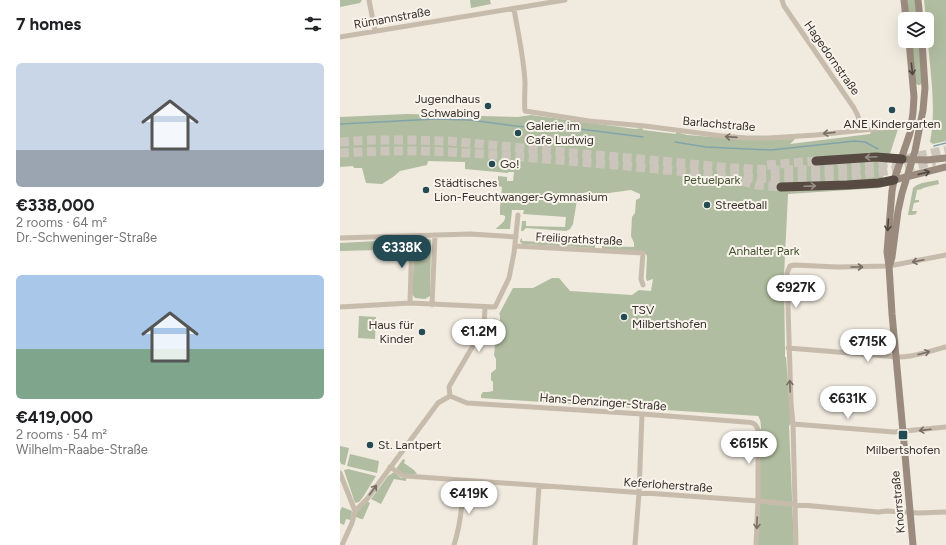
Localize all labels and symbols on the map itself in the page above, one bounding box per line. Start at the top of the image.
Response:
street label: Rümannstraße [353,4,432,32]
street label: Hagedornstraße [801,18,863,98]
one-way arrow [908,62,915,75]
place label: Jugendhaus Schwabing [415,92,480,120]
marker: Jugendhaus Schwabing [483,101,493,111]
marker: ANE Kindergarten [887,105,897,115]
street label: Barlachstraße [682,114,756,134]
place label: ANE Kindergarten [844,117,941,131]
place label: Galerie im Cafe Ludwig [526,119,594,147]
marker: Galerie im Cafe Ludwig [513,128,523,138]
one-way arrow [823,130,836,137]
one-way arrow [725,133,738,140]
one-way arrow [865,154,878,161]
place label: Go! [500,157,520,171]
marker: Go! [487,159,497,169]
one-way arrow [917,168,930,176]
park label: Petuelpark [684,173,741,187]
place label: Städtisches Lion-Feuchtwanger-Gymnasium [434,176,608,204]
one-way arrow [803,182,816,189]
marker: Städtisches Lion-Feuchtwanger-Gymnasium [421,185,431,195]
place label: Streetball [715,198,767,212]
marker: Streetball [702,200,712,210]
one-way arrow [885,218,892,231]
street label: Freiligrathstraße [535,230,623,248]
pin: €338K [374,235,430,269]
park label: Anhalter Park [728,244,800,258]
one-way arrow [911,258,924,266]
one-way arrow [850,263,863,271]
pin: €927K [768,275,824,309]
place label: TSV Milbertshofen [632,303,707,331]
marker: TSV Milbertshofen [619,312,629,322]
place label: Haus für Kinder [368,318,414,346]
pin: €1.2M [451,319,507,353]
marker: Haus für Kinder [417,327,427,337]
pin: €715K [840,329,896,363]
one-way arrow [918,348,931,356]
one-way arrow [786,380,794,393]
pin: €631K [820,386,876,420]
street label: Hans-Denzinger-Straße [539,391,667,413]
one-way arrow [919,426,932,433]
marker: Milbertshofen [897,429,909,441]
pin: €615K [721,431,777,465]
place label: St. Lantpert [378,438,442,452]
marker: St. Lantpert [365,440,375,450]
place label: Milbertshofen [866,443,941,457]
street label: Knorrstraße [888,470,908,534]
street label: Keferloherstraße [623,475,713,495]
pin: €419K [441,481,497,515]
one-way arrow [369,484,378,495]
one-way arrow [753,516,761,529]

